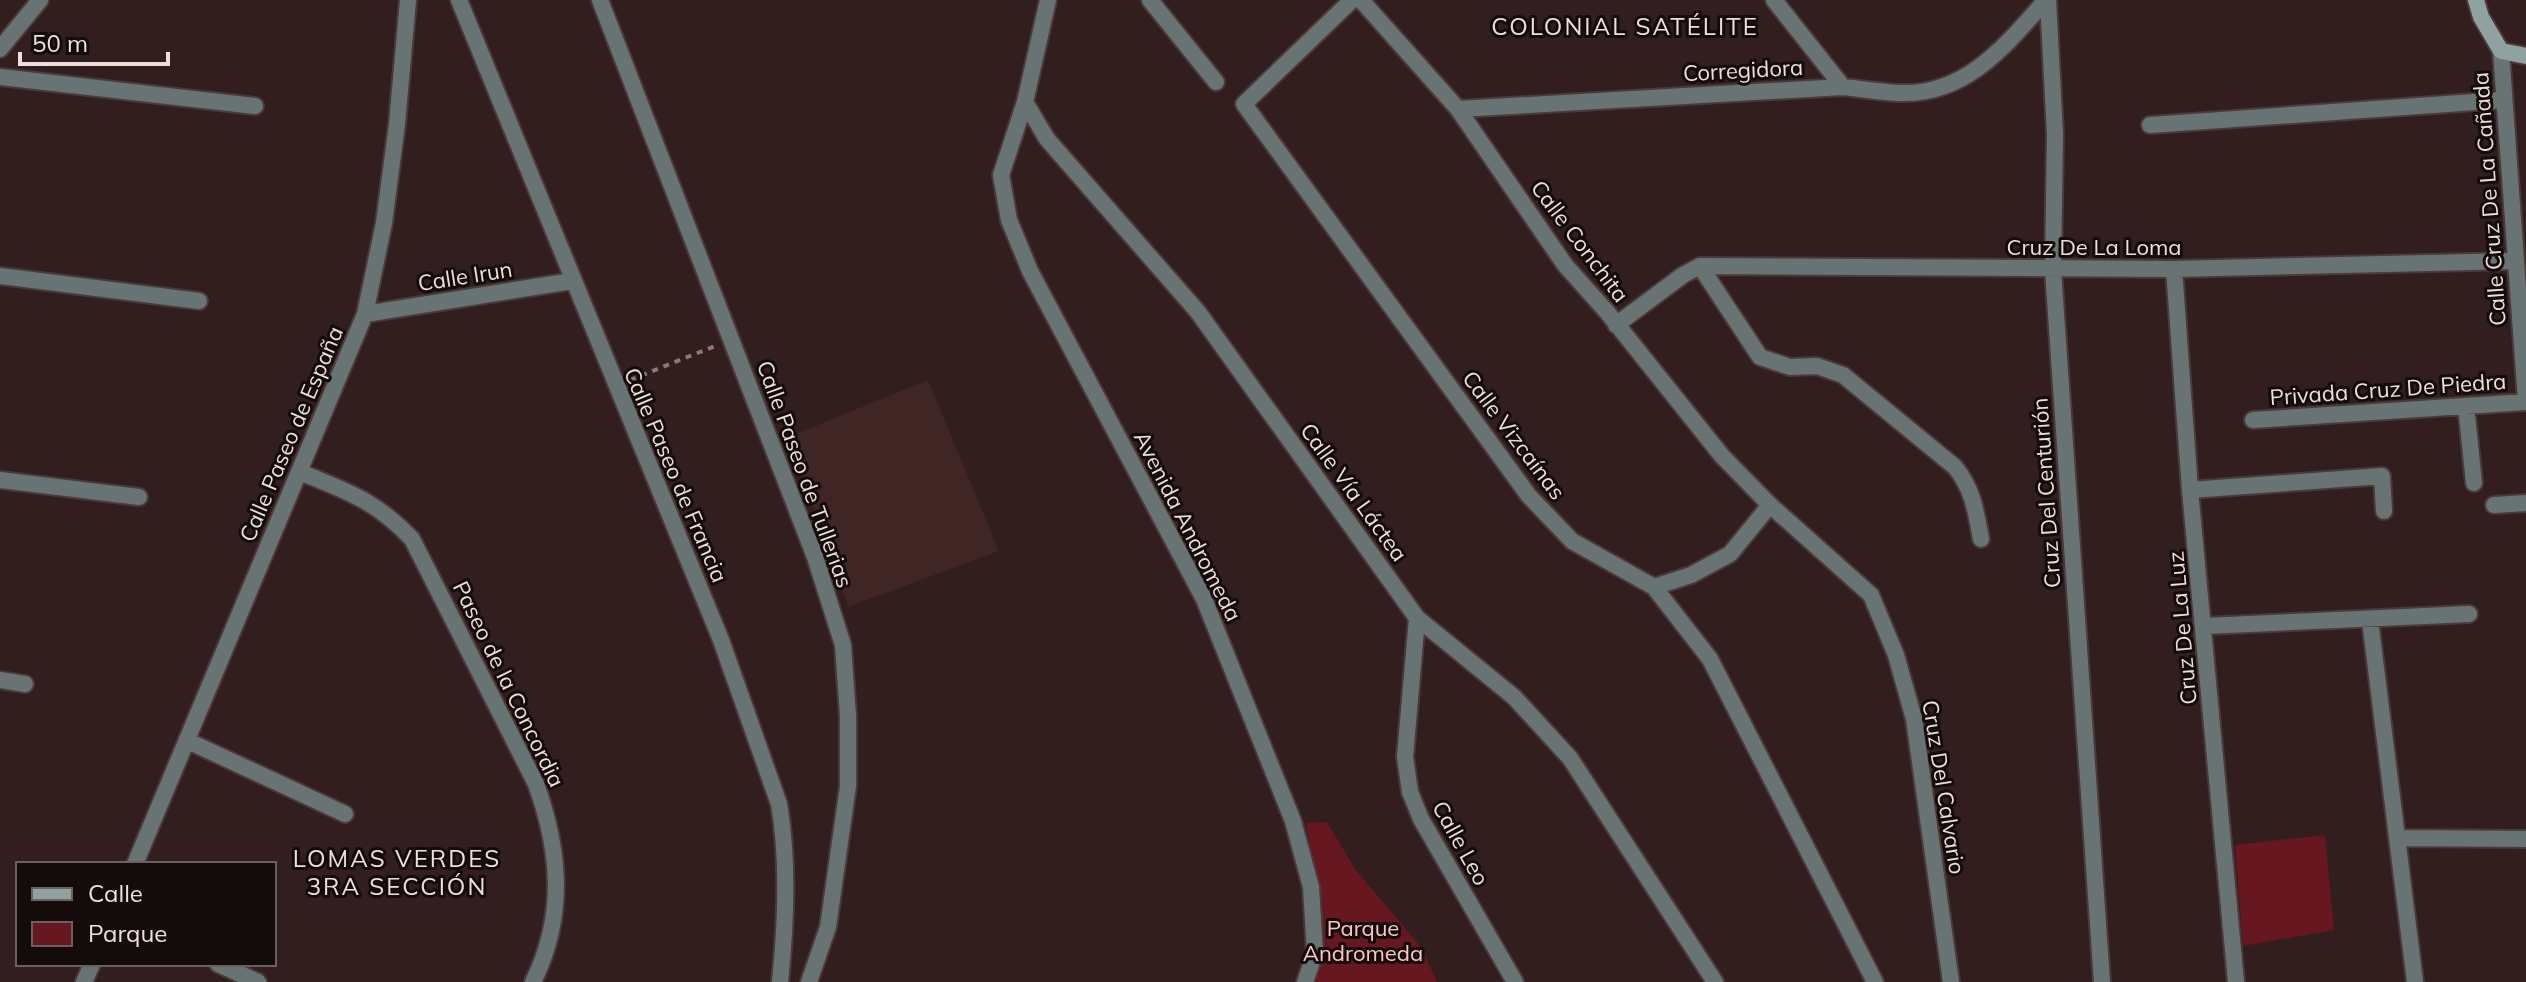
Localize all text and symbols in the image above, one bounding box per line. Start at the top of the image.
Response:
district label: COLONIAL SATÉLITE [1491,11,1759,41]
scale bar [20,16,168,66]
text: 50 m [32,28,88,58]
street label: Corregidora [1682,53,1804,87]
street label: Calle Cruz De La Cañada [2466,71,2512,327]
street label: Calle Conchita [1525,174,1635,308]
street label: Cruz De La Loma [2007,233,2181,261]
street label: Calle Irun [416,255,514,297]
street label: Calle Paseo de España [233,322,349,546]
street label: Calle Paseo de Tullerias [751,357,859,591]
street label: Calle Paseo de Francia [618,363,734,587]
street label: Calle Vizcaínas [1456,365,1572,505]
street label: Privada Cruz De Piedra [2269,367,2507,411]
street label: Cruz Del Centurión [2025,397,2067,589]
street label: Calle Vía Láctea [1294,417,1414,567]
street label: Avenida Andromeda [1128,426,1248,626]
street label: Cruz De La Luz [2161,550,2203,706]
street label: Paseo de la Concordia [447,576,571,792]
street label: Cruz Del Calvario [1916,698,1972,876]
street label: Calle Leo [1426,796,1496,890]
district label: LOMAS VERDES 3RA SECCIÓN [293,843,501,901]
legend [16,862,276,966]
text: Calle [88,878,143,908]
park label: Parque Andromeda [1303,914,1423,967]
text: Parque [88,918,167,948]

